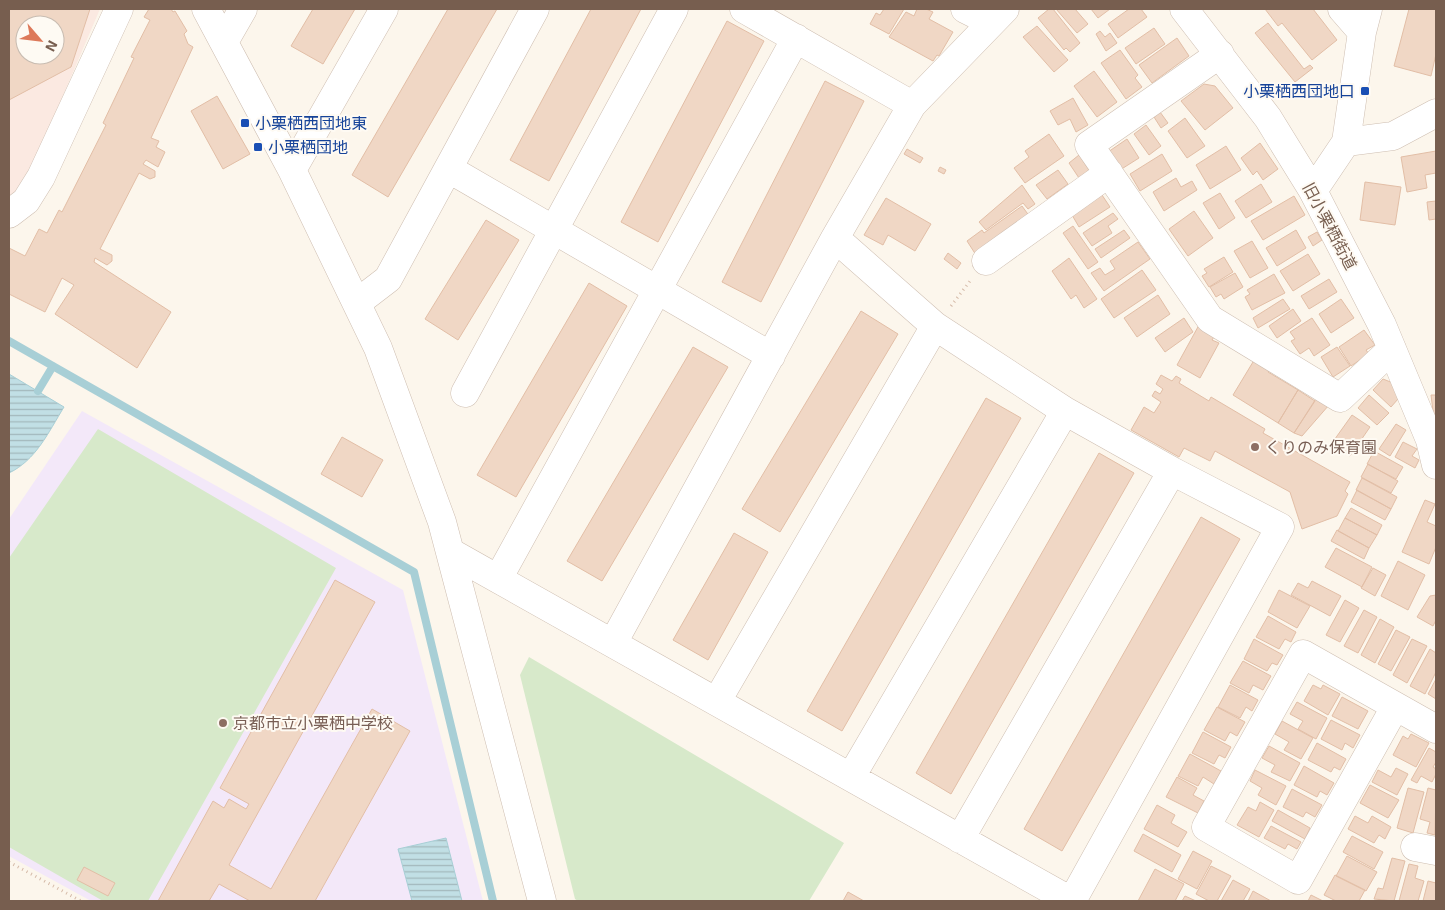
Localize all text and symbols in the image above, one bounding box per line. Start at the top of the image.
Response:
north arrow [15,15,65,65]
text: N [42,38,62,55]
place label: 小栗栖西団地口 [1243,81,1355,100]
marker: 小栗栖西団地口 [1359,85,1371,97]
place label: 小栗栖西団地東 [255,113,367,132]
marker: 小栗栖西団地東 [239,117,251,129]
place label: 小栗栖団地 [268,137,348,156]
marker: 小栗栖団地 [252,141,264,153]
street label: 旧小栗栖街道 [1300,179,1361,273]
place label: くりのみ保育園 [1265,437,1377,456]
marker: くりのみ保育園 [1249,441,1261,453]
place label: 京都市立小栗栖中学校 [233,713,393,732]
marker: 京都市立小栗栖中学校 [217,717,229,729]

